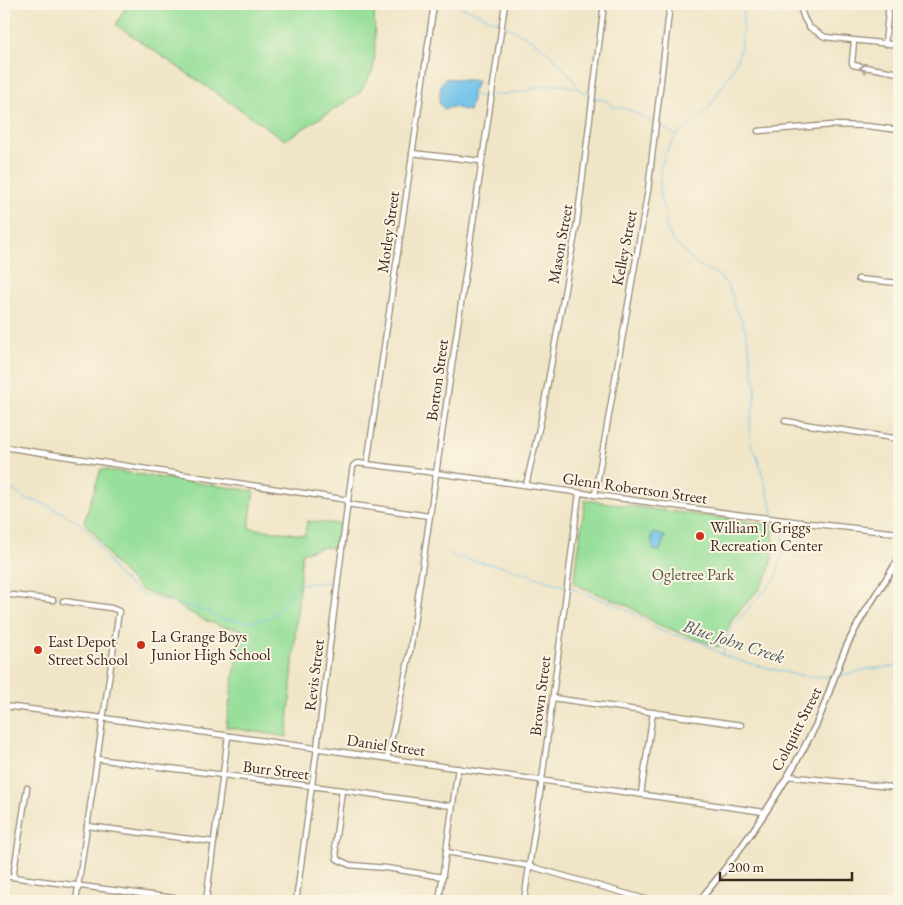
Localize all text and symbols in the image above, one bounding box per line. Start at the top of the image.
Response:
one-way arrow [859,63,867,74]
street label: Motley Street [372,190,404,274]
street label: Mason Street [543,203,577,285]
street label: Kelley Street [606,208,642,288]
street label: Borton Street [421,338,453,422]
street label: Glenn Robertson Street [561,467,709,509]
place label: William J Griggs Recreation Center [710,517,824,556]
marker: William J Griggs Recreation Center [694,530,706,542]
park label: Ogletree Park [652,564,735,585]
water label: Blue John Creek [679,613,788,668]
place label: La Grange Boys Junior High School [149,626,271,665]
place label: East Depot Street School [48,631,128,670]
street label: Revis Street [299,638,329,712]
marker: La Grange Boys Junior High School [135,639,147,651]
marker: East Depot Street School [32,644,44,656]
street label: Brown Street [525,655,555,737]
street label: Colquitt Street [766,683,826,775]
street label: Daniel Street [345,729,427,761]
street label: Burr Street [242,756,310,784]
scale bar [720,850,853,882]
text: 200 m [728,857,765,876]

